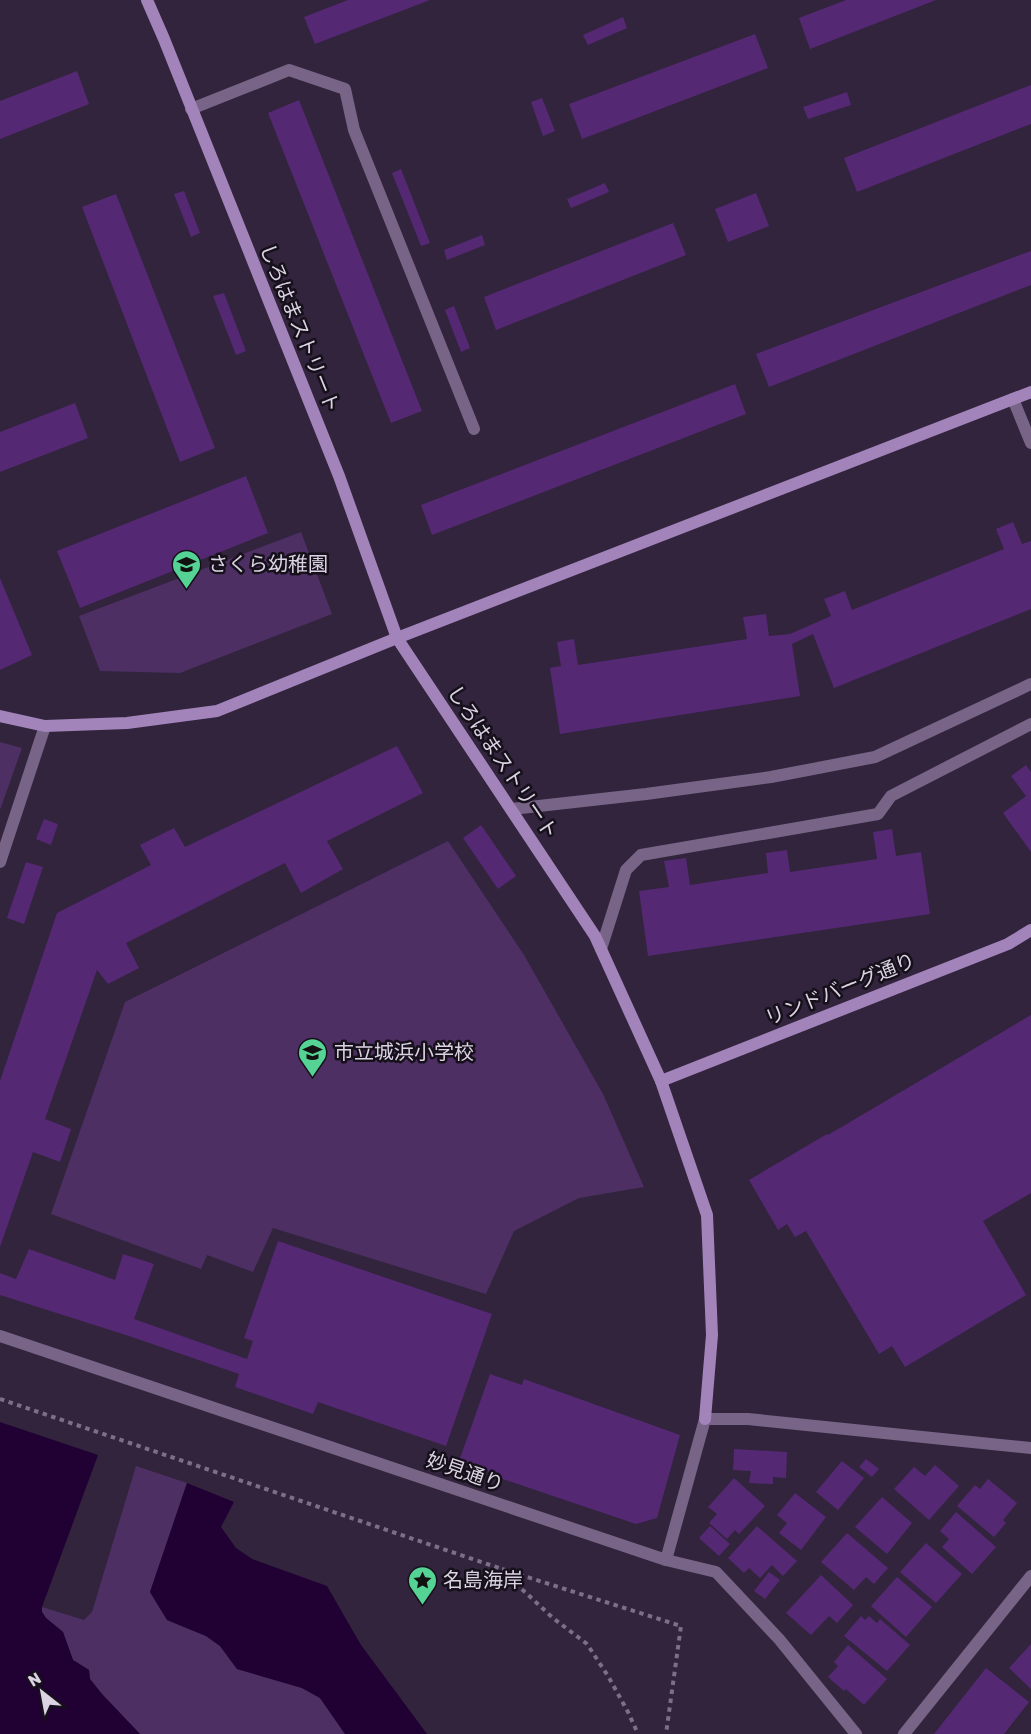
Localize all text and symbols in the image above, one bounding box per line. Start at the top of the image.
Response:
street label: しろはまストリート [255,240,345,416]
school or university icon: さくら幼稚園 [171,548,203,590]
place label: さくら幼稚園 [208,552,328,576]
street label: しろはまストリート [443,681,563,843]
street label: リンドバーグ通り [761,948,919,1030]
school or university icon: 市立城浜小学校 [297,1036,329,1078]
place label: 市立城浜小学校 [334,1040,474,1064]
street label: 妙見通り [423,1448,507,1496]
place icon: 名島海岸 [406,1564,438,1606]
place label: 名島海岸 [443,1568,523,1592]
north arrow [12,1662,72,1722]
text: N [25,1668,44,1691]

